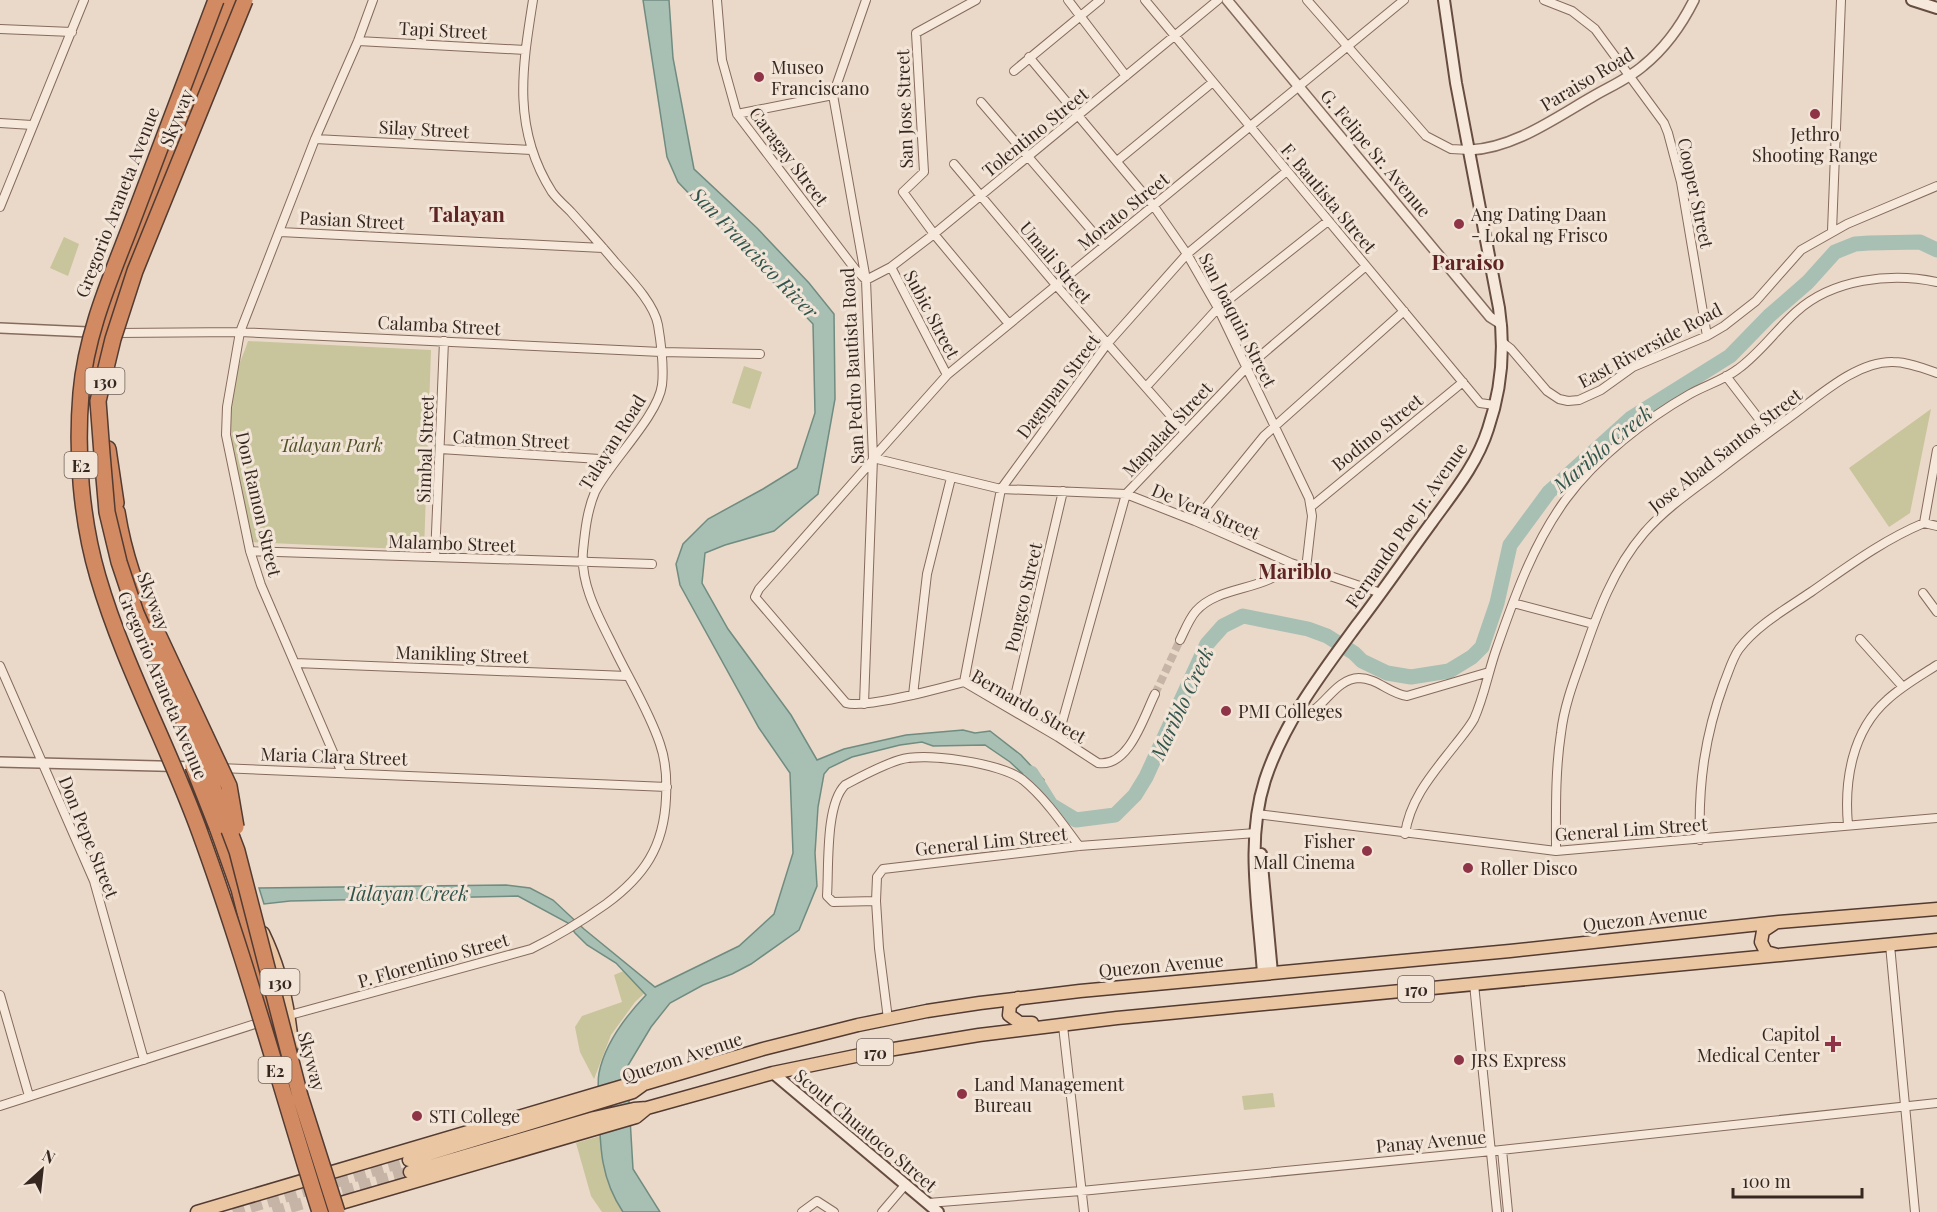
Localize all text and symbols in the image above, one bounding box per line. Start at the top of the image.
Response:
street label: Tapi Street [398,16,488,44]
street label: Paraiso Road [1536,41,1639,116]
street label: San Jose Street [890,48,918,169]
place label: Museo Franciscano [771,55,869,100]
marker: Museo Franciscano [752,70,766,84]
street label: Tolentino Street [977,81,1094,182]
street label: G. Felipe Sr. Avenue [1315,84,1437,222]
street label: Skyway [154,86,198,150]
street label: Caragay Street [744,102,834,211]
street label: Gregorio Araneta Avenue [70,103,164,301]
marker: Jethro Shooting Range [1808,107,1822,121]
street label: Silay Street [378,115,470,143]
place label: Jethro Shooting Range [1752,122,1878,167]
street label: Cooper Street [1673,136,1720,251]
street label: F. Bautista Street [1276,138,1382,258]
street label: Morato Street [1072,166,1174,255]
water label: San Francisco River [685,180,826,324]
district label: Talayan [429,199,505,227]
place label: Ang Dating Daan - Lokal ng Frisco [1470,202,1608,247]
street label: Pasian Street [299,205,406,235]
street label: Umali Street [1015,216,1098,309]
marker: Ang Dating Daan - Lokal ng Frisco [1452,217,1466,231]
district label: Paraiso [1432,247,1505,275]
street label: San Joaquin Street [1194,249,1283,392]
street label: Subic Street [899,265,966,363]
street label: San Pedro Bautista Road [835,267,869,465]
street label: East Riverside Road [1574,297,1727,393]
street label: Calamba Street [377,310,502,340]
street label: Dagupan Street [1011,328,1106,443]
road number: 130 [86,368,124,394]
street label: Mapalad Street [1117,376,1218,482]
street label: Jose Abad Santos Street [1643,382,1807,518]
street label: Bodino Street [1327,388,1428,476]
street label: Talayan Road [573,389,651,494]
street label: Simbal Street [411,394,439,503]
water label: Mariblo Creek [1546,399,1657,498]
street label: Catmon Street [452,424,571,454]
street label: Don Ramon Street [231,429,287,579]
park label: Talayan Park [279,433,383,457]
street label: Fernando Poe Jr. Avenue [1340,438,1472,612]
road number: E2 [64,452,98,478]
street label: De Vera Street [1148,477,1264,545]
street label: Malambo Street [388,529,517,557]
street label: Pongco Street [999,539,1047,654]
district label: Mariblo [1258,557,1332,584]
street label: Skyway [132,569,176,633]
street label: Gregorio Araneta Avenue [112,587,214,783]
street label: Manikling Street [395,640,530,668]
water label: Mariblo Creek [1143,642,1219,765]
street label: Bernardo Street [967,663,1091,749]
place label: PMI Colleges [1238,699,1343,723]
marker: PMI Colleges [1219,704,1233,718]
street label: Maria Clara Street [260,741,409,771]
street label: Don Pepe Street [54,772,125,902]
street label: General Lim Street [1554,812,1709,846]
street label: General Lim Street [914,821,1069,861]
place label: Fisher Mall Cinema [1253,829,1355,874]
marker: Fisher Mall Cinema [1360,844,1374,858]
place label: Roller Disco [1480,856,1578,880]
marker: Roller Disco [1461,861,1475,875]
water label: Talayan Creek [346,879,468,906]
street label: Quezon Avenue [1581,900,1709,936]
street label: P. Florentino Street [355,927,512,993]
street label: Quezon Avenue [1098,948,1224,982]
road number: 130 [260,969,300,995]
road number: 170 [1398,976,1434,1002]
place label: Capitol Medical Center [1697,1022,1820,1067]
street label: Quezon Avenue [619,1026,745,1088]
street label: Skyway [293,1029,331,1093]
marker: Capitol Medical Center [1824,1035,1842,1053]
road number: 170 [857,1039,893,1065]
place label: JRS Express [1470,1048,1566,1072]
marker: JRS Express [1452,1053,1466,1067]
road number: E2 [258,1057,292,1083]
street label: Scout Chuatoco Street [790,1063,943,1197]
place label: Land Management Bureau [974,1072,1125,1117]
marker: Land Management Bureau [955,1087,969,1101]
place label: STI College [429,1104,520,1128]
marker: STI College [410,1109,424,1123]
street label: Panay Avenue [1375,1124,1487,1158]
north arrow [12,1140,72,1200]
text: N [39,1144,59,1168]
scale bar [1733,1161,1862,1199]
text: 100 m [1742,1169,1791,1193]

